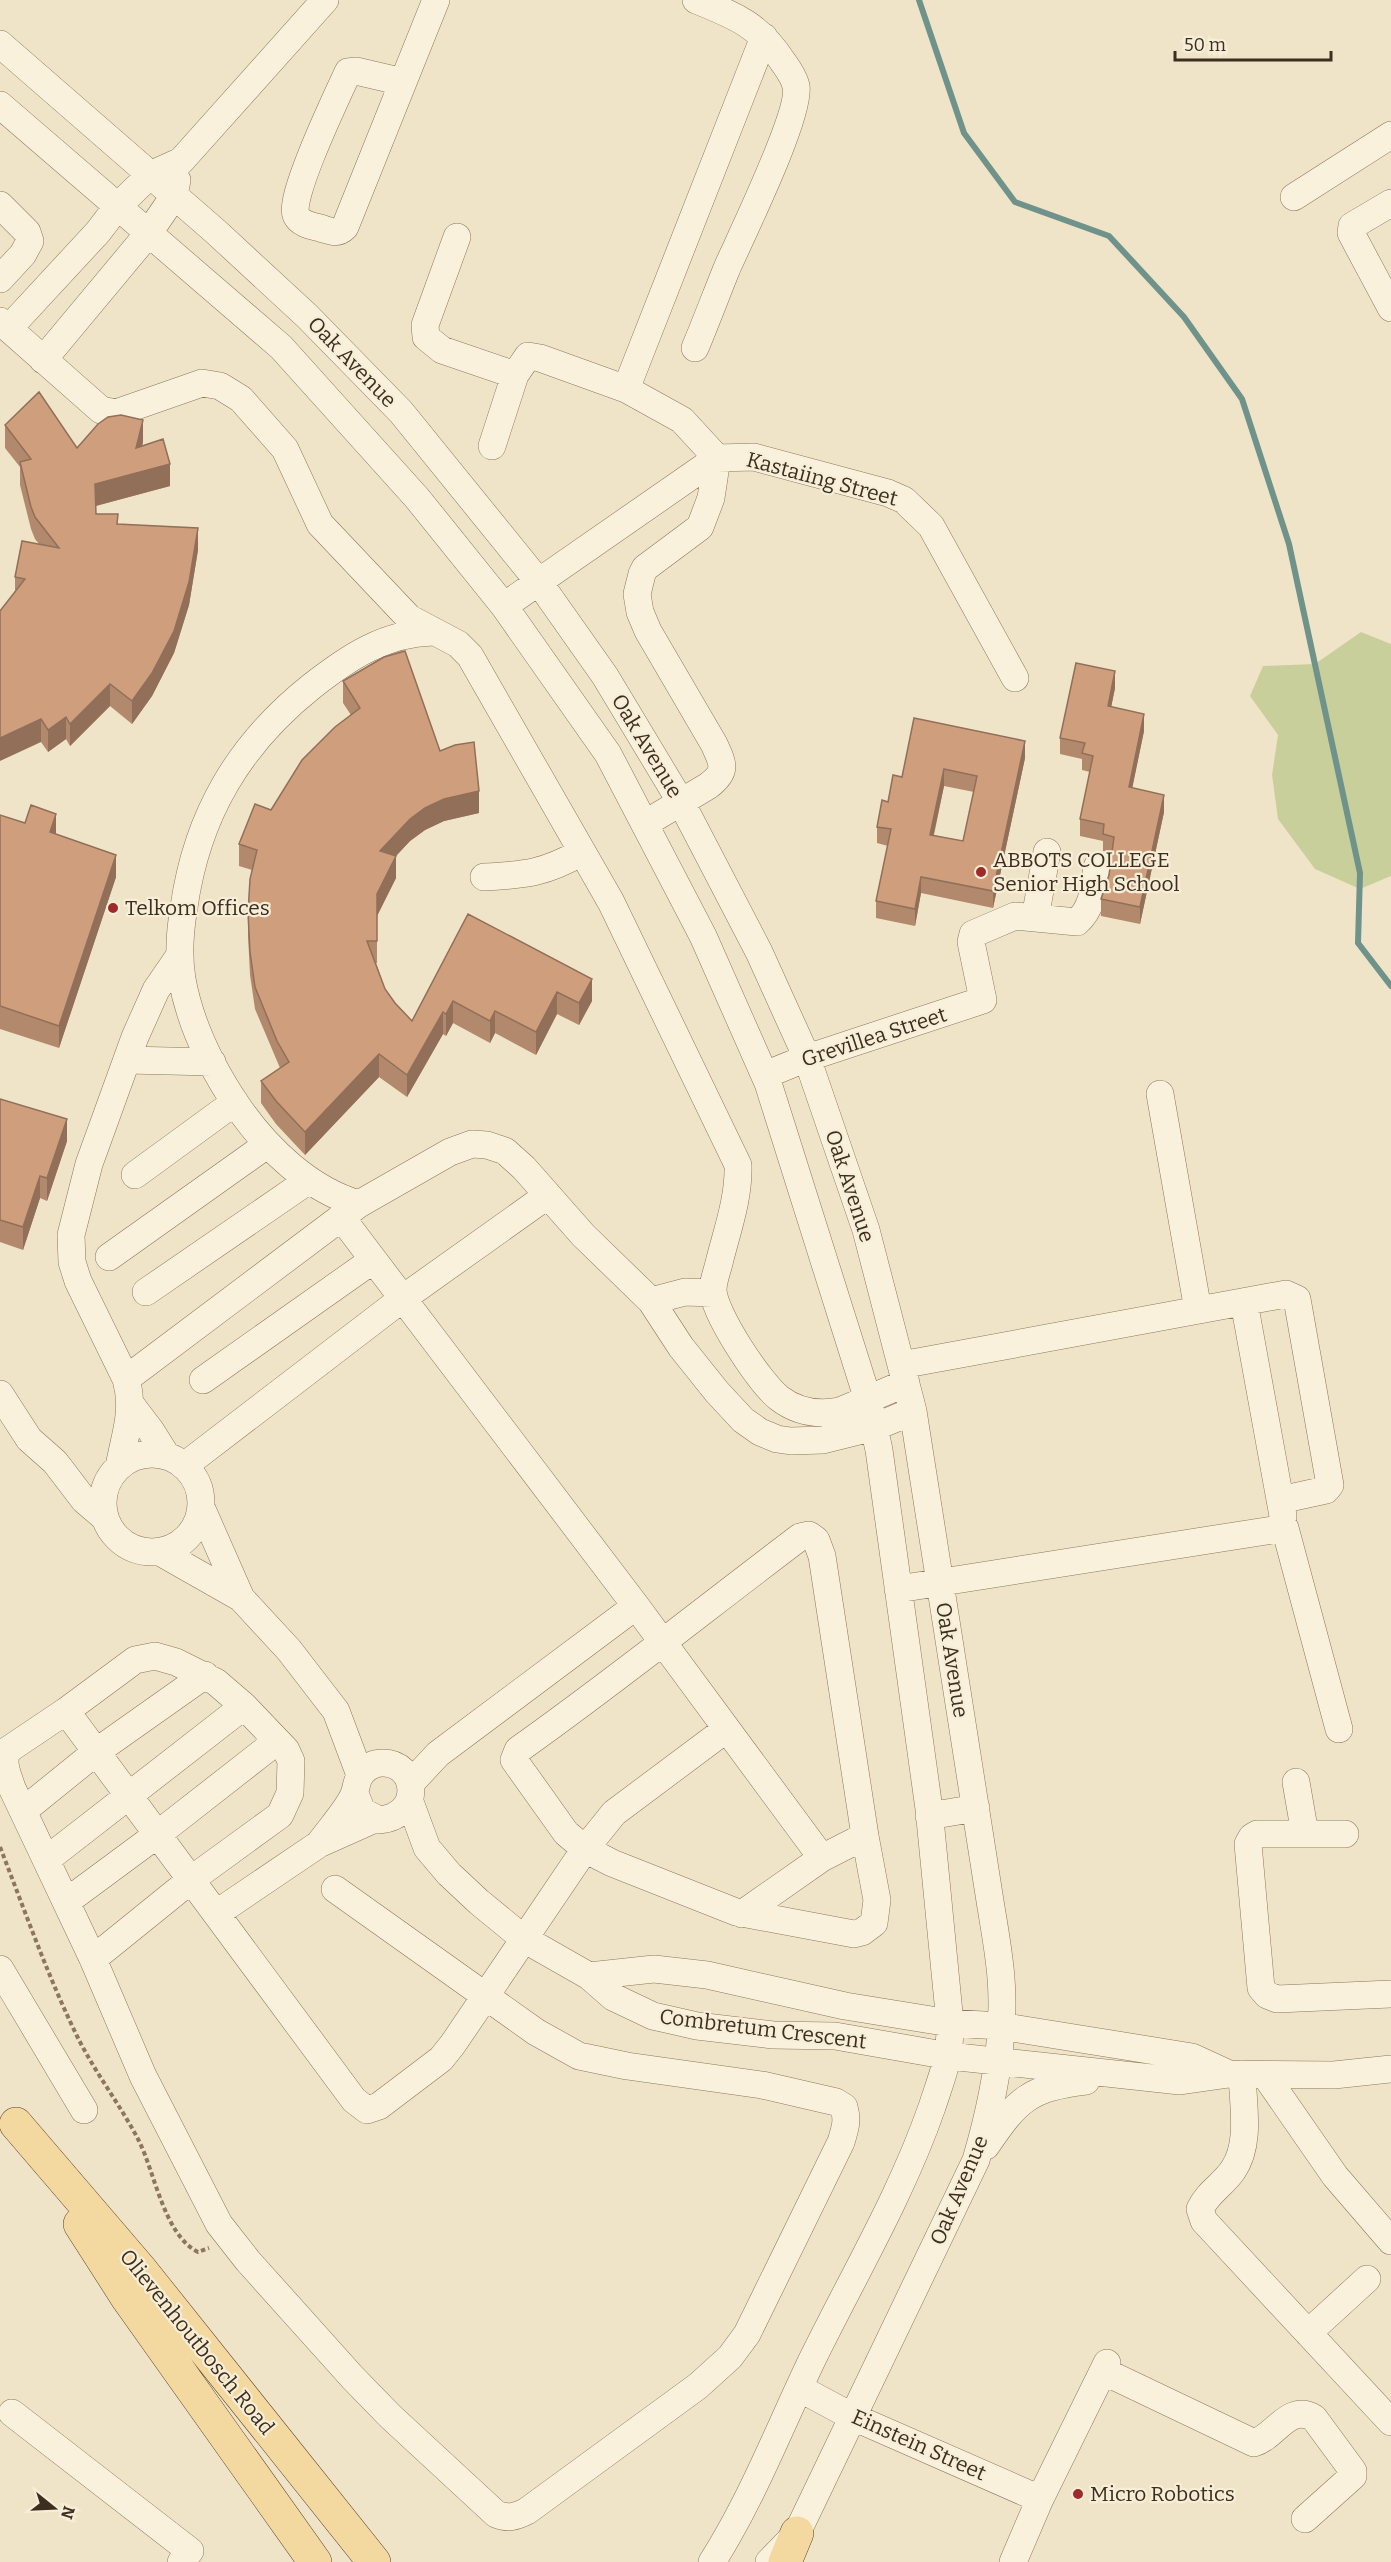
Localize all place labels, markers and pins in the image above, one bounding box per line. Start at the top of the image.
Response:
place label: ABBOTS COLLEGE Senior High School [993,847,1180,897]
marker: ABBOTS COLLEGE Senior High School [974,865,988,879]
place label: Telkom Offices [125,895,270,921]
marker: Telkom Offices [106,901,120,915]
place label: Micro Robotics [1090,2481,1235,2507]
marker: Micro Robotics [1071,2487,1085,2501]

